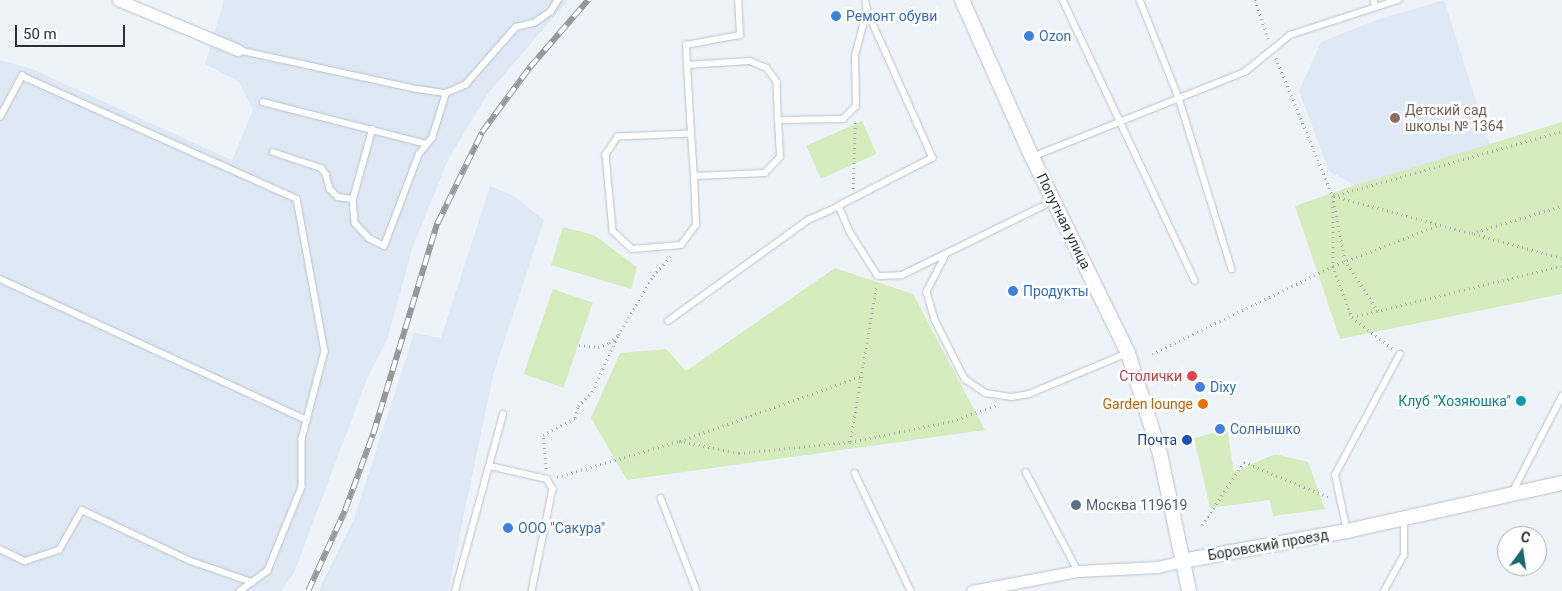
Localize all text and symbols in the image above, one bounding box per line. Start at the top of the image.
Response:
place label: Ремонт обуви [846,8,937,24]
marker: Ремонт обуви [830,10,842,22]
scale bar [18,15,128,47]
text: 50 m [23,25,57,43]
place label: Ozon [1039,28,1071,44]
marker: Ozon [1023,30,1035,42]
place label: Детский сад школы № 1364 [1405,102,1503,134]
marker: Детский сад школы № 1364 [1389,112,1401,124]
street label: Попутная улица [1034,170,1094,272]
place label: Продукты [1023,283,1089,299]
marker: Продукты [1007,285,1019,297]
place label: Столички [1119,368,1182,384]
marker: Столички [1186,370,1198,382]
place label: Dixy [1210,379,1236,395]
marker: Dixy [1194,381,1206,393]
place label: Клуб "Хозяюшка" [1398,393,1511,409]
marker: Клуб "Хозяюшка" [1515,395,1527,407]
place label: Garden lounge [1103,396,1193,412]
marker: Garden lounge [1197,398,1209,410]
place label: Солнышко [1230,421,1301,437]
marker: Солнышко [1214,423,1226,435]
place label: Почта [1137,432,1177,448]
marker: Почта [1181,434,1193,446]
place label: Москва 119619 [1086,497,1187,513]
marker: Москва 119619 [1070,499,1082,511]
place label: ООО "Сакура" [518,520,605,536]
marker: ООО "Сакура" [502,522,514,534]
street label: Боровский проезд [1206,526,1330,564]
north arrow [1497,526,1547,576]
text: С [1519,529,1532,546]

